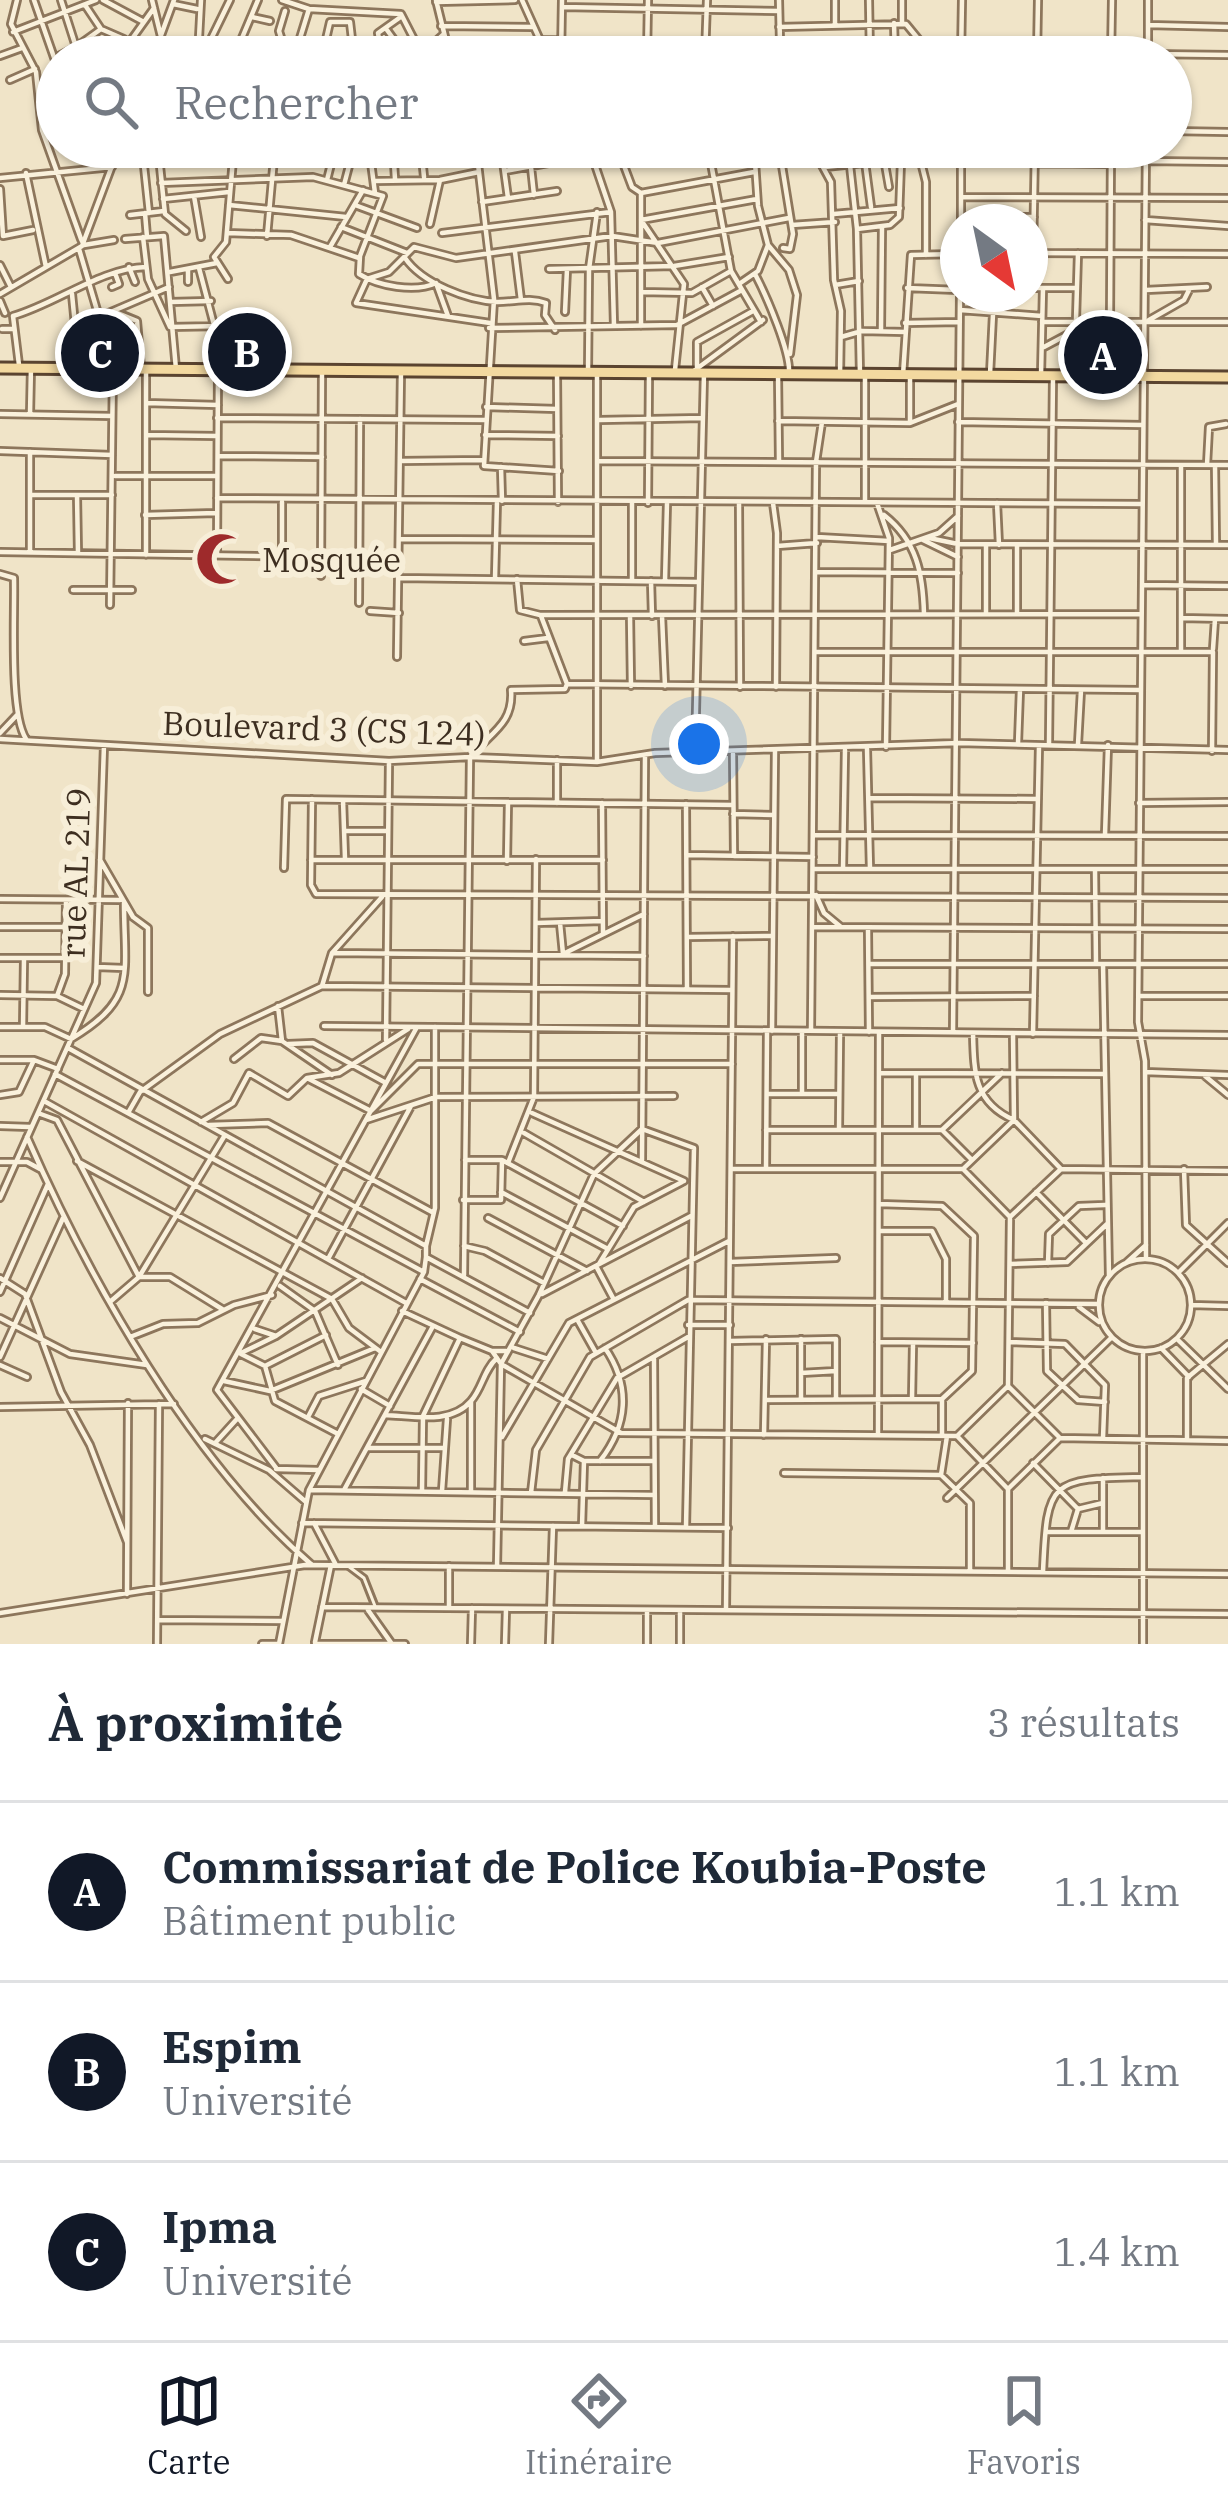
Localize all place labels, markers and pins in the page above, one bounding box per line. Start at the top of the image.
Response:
pin: B [208,307,286,397]
pin: C [61,308,139,398]
pin: A [1064,310,1142,400]
mosque icon: Mosquée [193,530,251,588]
place label: Mosquée [262,538,401,581]

